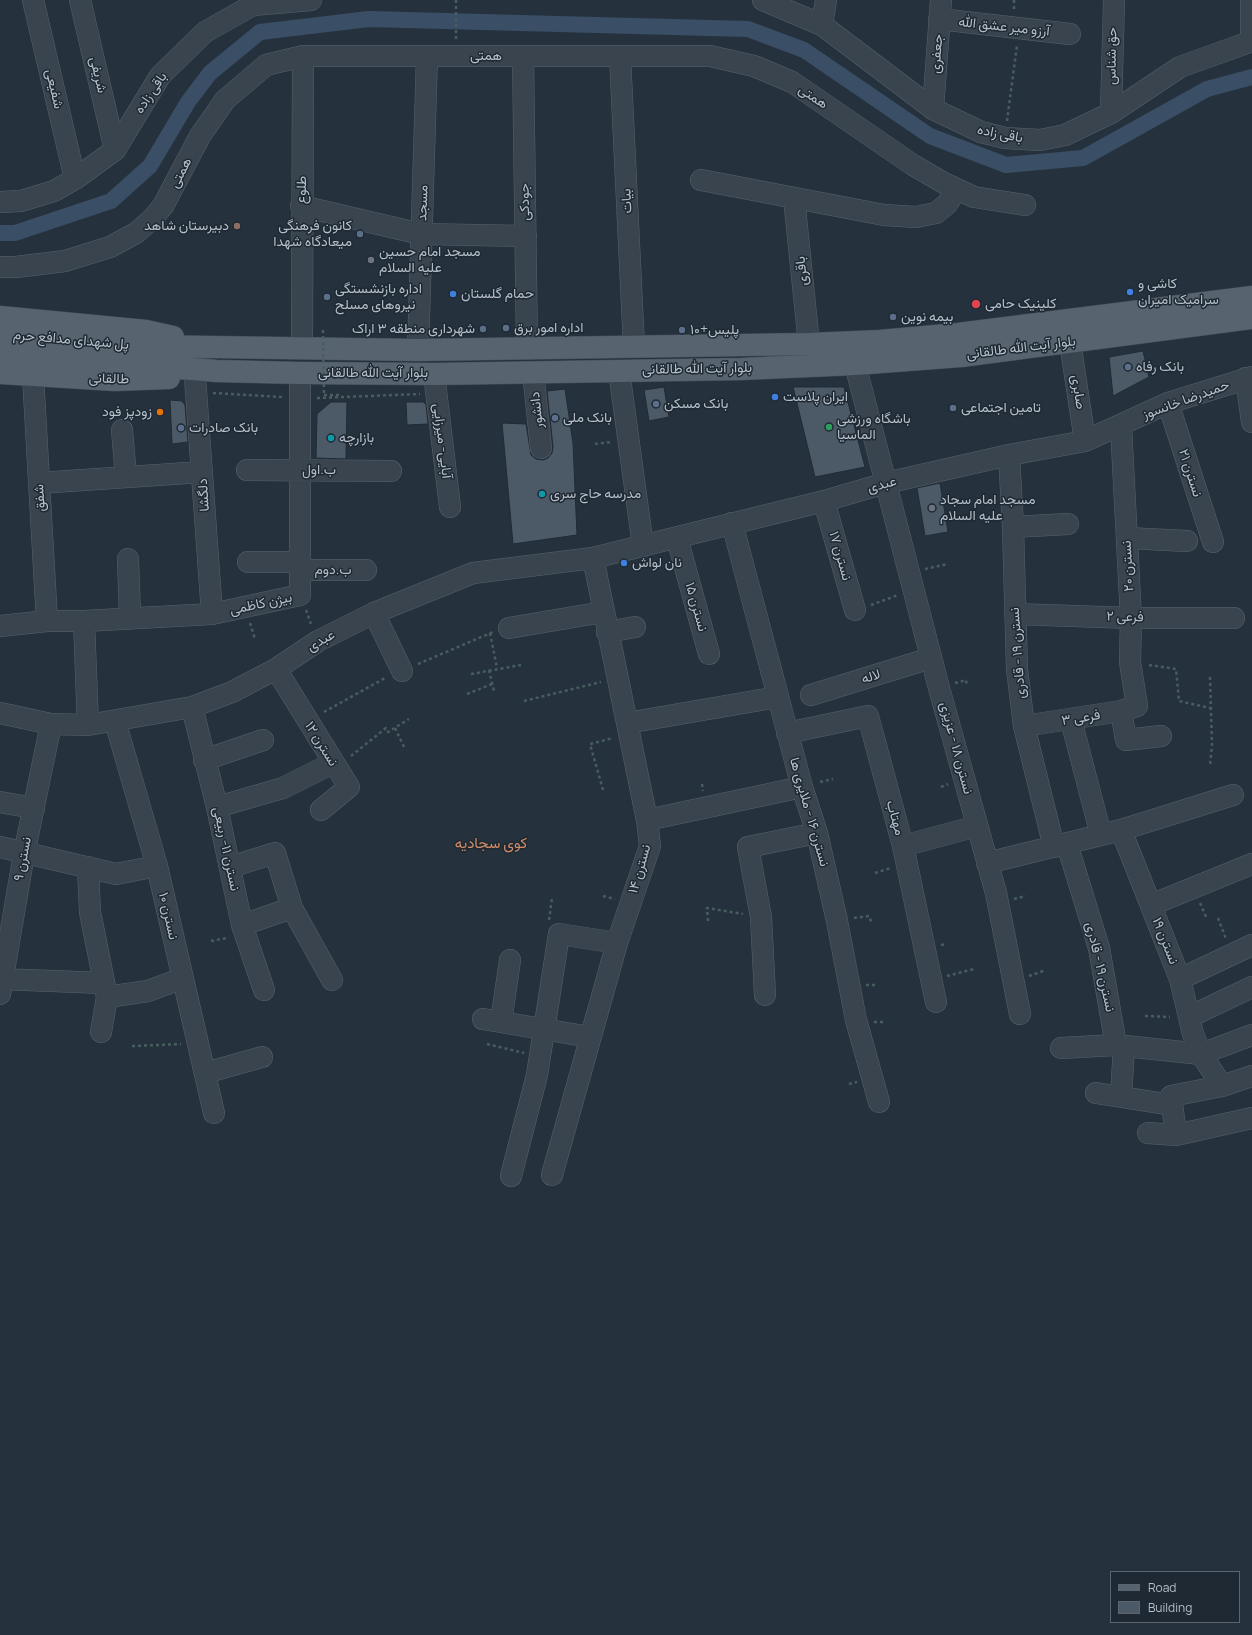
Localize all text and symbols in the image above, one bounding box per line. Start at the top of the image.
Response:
street label: آرزو میر عشق الله [957,14,1051,40]
street label: حق شناس [1103,27,1121,85]
street label: جعفری [927,34,947,74]
street label: همتی [470,48,502,64]
street label: شریفی [86,55,110,95]
street label: شفیعی [41,68,67,110]
street label: باقی زاده [131,69,171,117]
street label: همتی [795,81,831,113]
street label: باقی زاده [976,121,1024,147]
street label: همتی [166,155,196,191]
street label: طلوع [293,176,311,204]
street label: جودکی [516,183,534,221]
street label: مسجد [414,185,432,221]
street label: بیات [618,188,636,214]
place label: دبیرستان شاهد [144,218,229,234]
place label: کانون فرهنگی میعادگاه شهدا [273,218,352,250]
marker: دبیرستان شاهد [232,221,242,231]
marker: کانون فرهنگی میعادگاه شهدا [355,229,365,239]
place label: مسجد امام حسین علیه السلام [379,244,480,276]
marker: مسجد امام حسین علیه السلام [366,255,376,265]
street label: باقری [792,255,812,287]
place label: کاشی و سرامیک امیران [1138,276,1219,308]
place label: اداره بازنشستگی نیروهای مسلح [335,281,422,314]
place label: حمام گلستان [461,286,534,302]
marker: کاشی و سرامیک امیران [1125,287,1135,297]
marker: حمام گلستان [448,289,458,299]
marker: اداره بازنشستگی نیروهای مسلح [322,292,332,302]
place label: کلینیک حامی [985,296,1056,312]
marker: کلینیک حامی [970,298,982,310]
place label: بیمه نوین [901,309,953,325]
marker: بیمه نوین [888,312,898,322]
place label: اداره امور برق [514,320,584,336]
place label: شهرداری منطقه ۳ اراک [352,321,475,337]
place label: پلیس+۱۰ [690,322,739,338]
marker: اداره امور برق [501,323,511,333]
marker: شهرداری منطقه ۳ اراک [478,324,488,334]
marker: پلیس+۱۰ [677,325,687,335]
street label: پل شهدای مدافع حرم [12,327,130,353]
street label: بلوار آیت الله طالقانی [965,333,1077,363]
place label: بانک رفاه [1136,359,1184,375]
street label: بلوار آیت الله طالقانی [642,360,752,378]
marker: بانک رفاه [1123,362,1133,372]
street label: بلوار آیت الله طالقانی [318,365,428,381]
street label: طالقانی [88,370,130,388]
street label: صابری [1067,374,1089,410]
street label: حمیدرضا خانسوز [1140,376,1232,424]
place label: ایران پلاست [783,389,848,405]
street label: دانشور [527,391,547,429]
marker: ایران پلاست [770,392,780,402]
place label: بانک مسکن [664,396,728,412]
marker: بانک مسکن [651,399,661,409]
place label: تامین اجتماعی [961,400,1041,416]
street label: آبایی- میرزایی [429,402,455,480]
marker: تامین اجتماعی [948,403,958,413]
place label: زودپز فود [102,404,152,420]
marker: زودپز فود [155,407,165,417]
place label: بانک ملی [563,410,612,426]
place label: باشگاه ورزشی الماسیا [837,411,911,444]
marker: بانک ملی [550,413,560,423]
place label: بانک صادرات [189,420,258,436]
marker: باشگاه ورزشی الماسیا [824,422,834,432]
marker: بانک صادرات [176,423,186,433]
place label: بازارچه [339,430,374,446]
marker: بازارچه [326,433,336,443]
street label: نسترن ۲۱ [1174,447,1206,499]
street label: ب.اول [302,462,336,478]
street label: عبدی [866,473,898,497]
street label: دلگشا [194,478,214,512]
street label: شفق [31,484,49,512]
place label: مدرسه حاج سری [550,486,641,502]
marker: مدرسه حاج سری [537,489,547,499]
place label: مسجد امام سجاد علیه السلام [940,492,1036,524]
marker: مسجد امام سجاد علیه السلام [927,503,937,513]
street label: نسترن ۱۷ [825,529,855,583]
street label: نسترن ۲۰ [1118,540,1138,592]
place label: نان لواش [632,555,682,571]
marker: نان لواش [619,558,629,568]
street label: ب.دوم [314,562,352,578]
street label: نسترن ۱۵ [681,580,711,634]
street label: بیژن کاظمی [228,589,294,619]
street label: نسترن ۱۹ - قادری [1006,607,1030,699]
street label: فرعی ۲ [1106,608,1144,626]
street label: عبدی [304,626,338,656]
street label: لاله [859,666,883,688]
street label: نسترن ۱۸ - عزیزی [936,700,976,796]
street label: فرعی ۳ [1060,707,1102,729]
street label: نسترن ۱۲ [301,719,341,769]
street label: نسترن ۱۶ - ملایری ها [785,756,833,868]
street label: مهتاب [882,799,908,837]
street label: نسترن ۱۱- ربیعی [209,805,243,893]
street label: نسترن ۹ [10,835,36,883]
district label: کوی سجادیه [455,835,527,853]
street label: نسترن ۱۴ [625,843,655,895]
street label: نسترن ۱۰ [154,891,182,941]
street label: نسترن ۱۹ [1148,915,1182,967]
street label: نسترن ۱۹ - قادری [1081,920,1119,1014]
legend [1110,1571,1240,1623]
text: Road [1148,1579,1176,1596]
text: Building [1148,1599,1192,1616]

